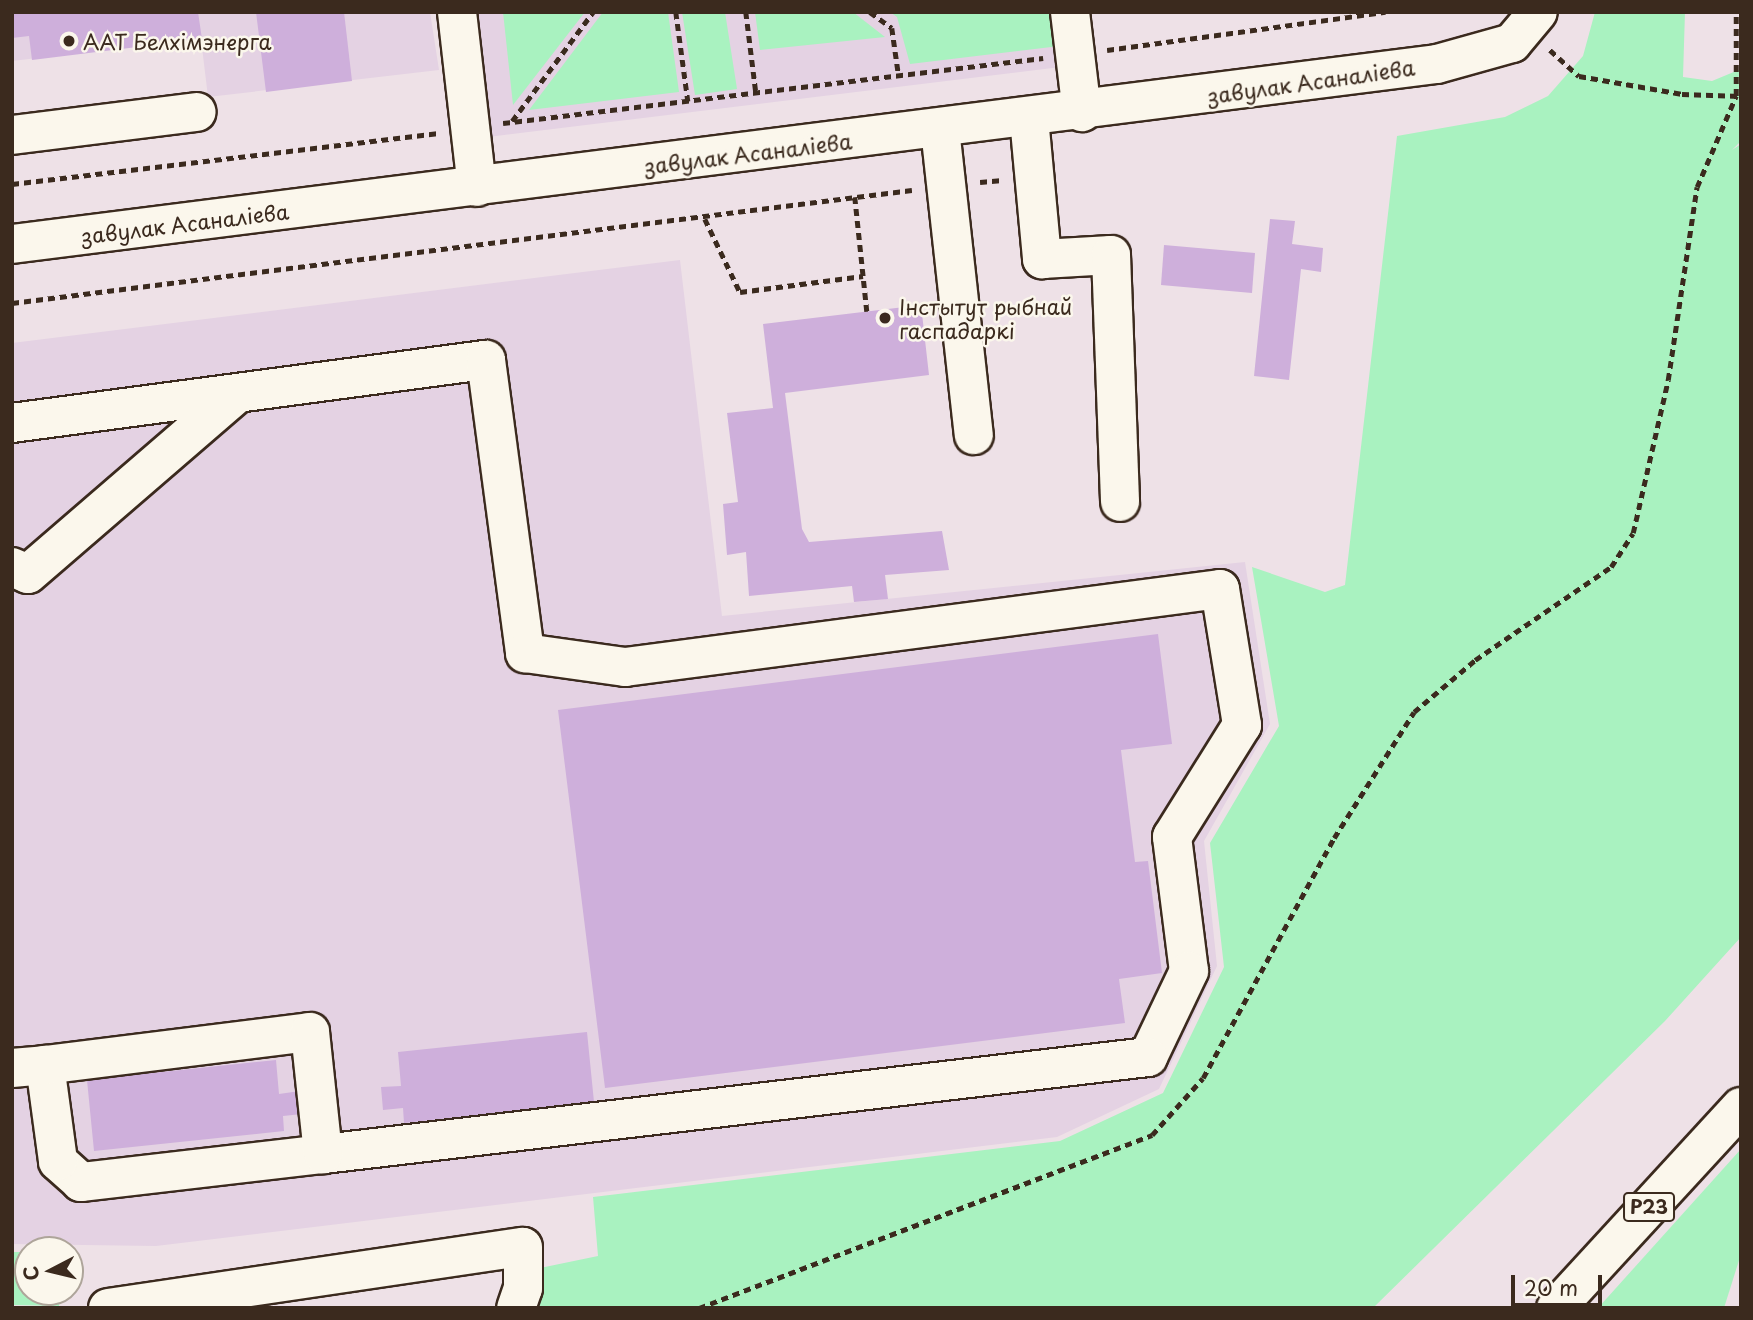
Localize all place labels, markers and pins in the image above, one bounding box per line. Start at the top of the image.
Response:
place label: ААТ Белхімэнерга [83,28,272,54]
marker: ААТ Белхімэнерга [61,33,77,49]
place label: Інстытут рыбнай гаспадаркі [899,293,1072,343]
marker: Інстытут рыбнай гаспадаркі [877,310,893,326]

